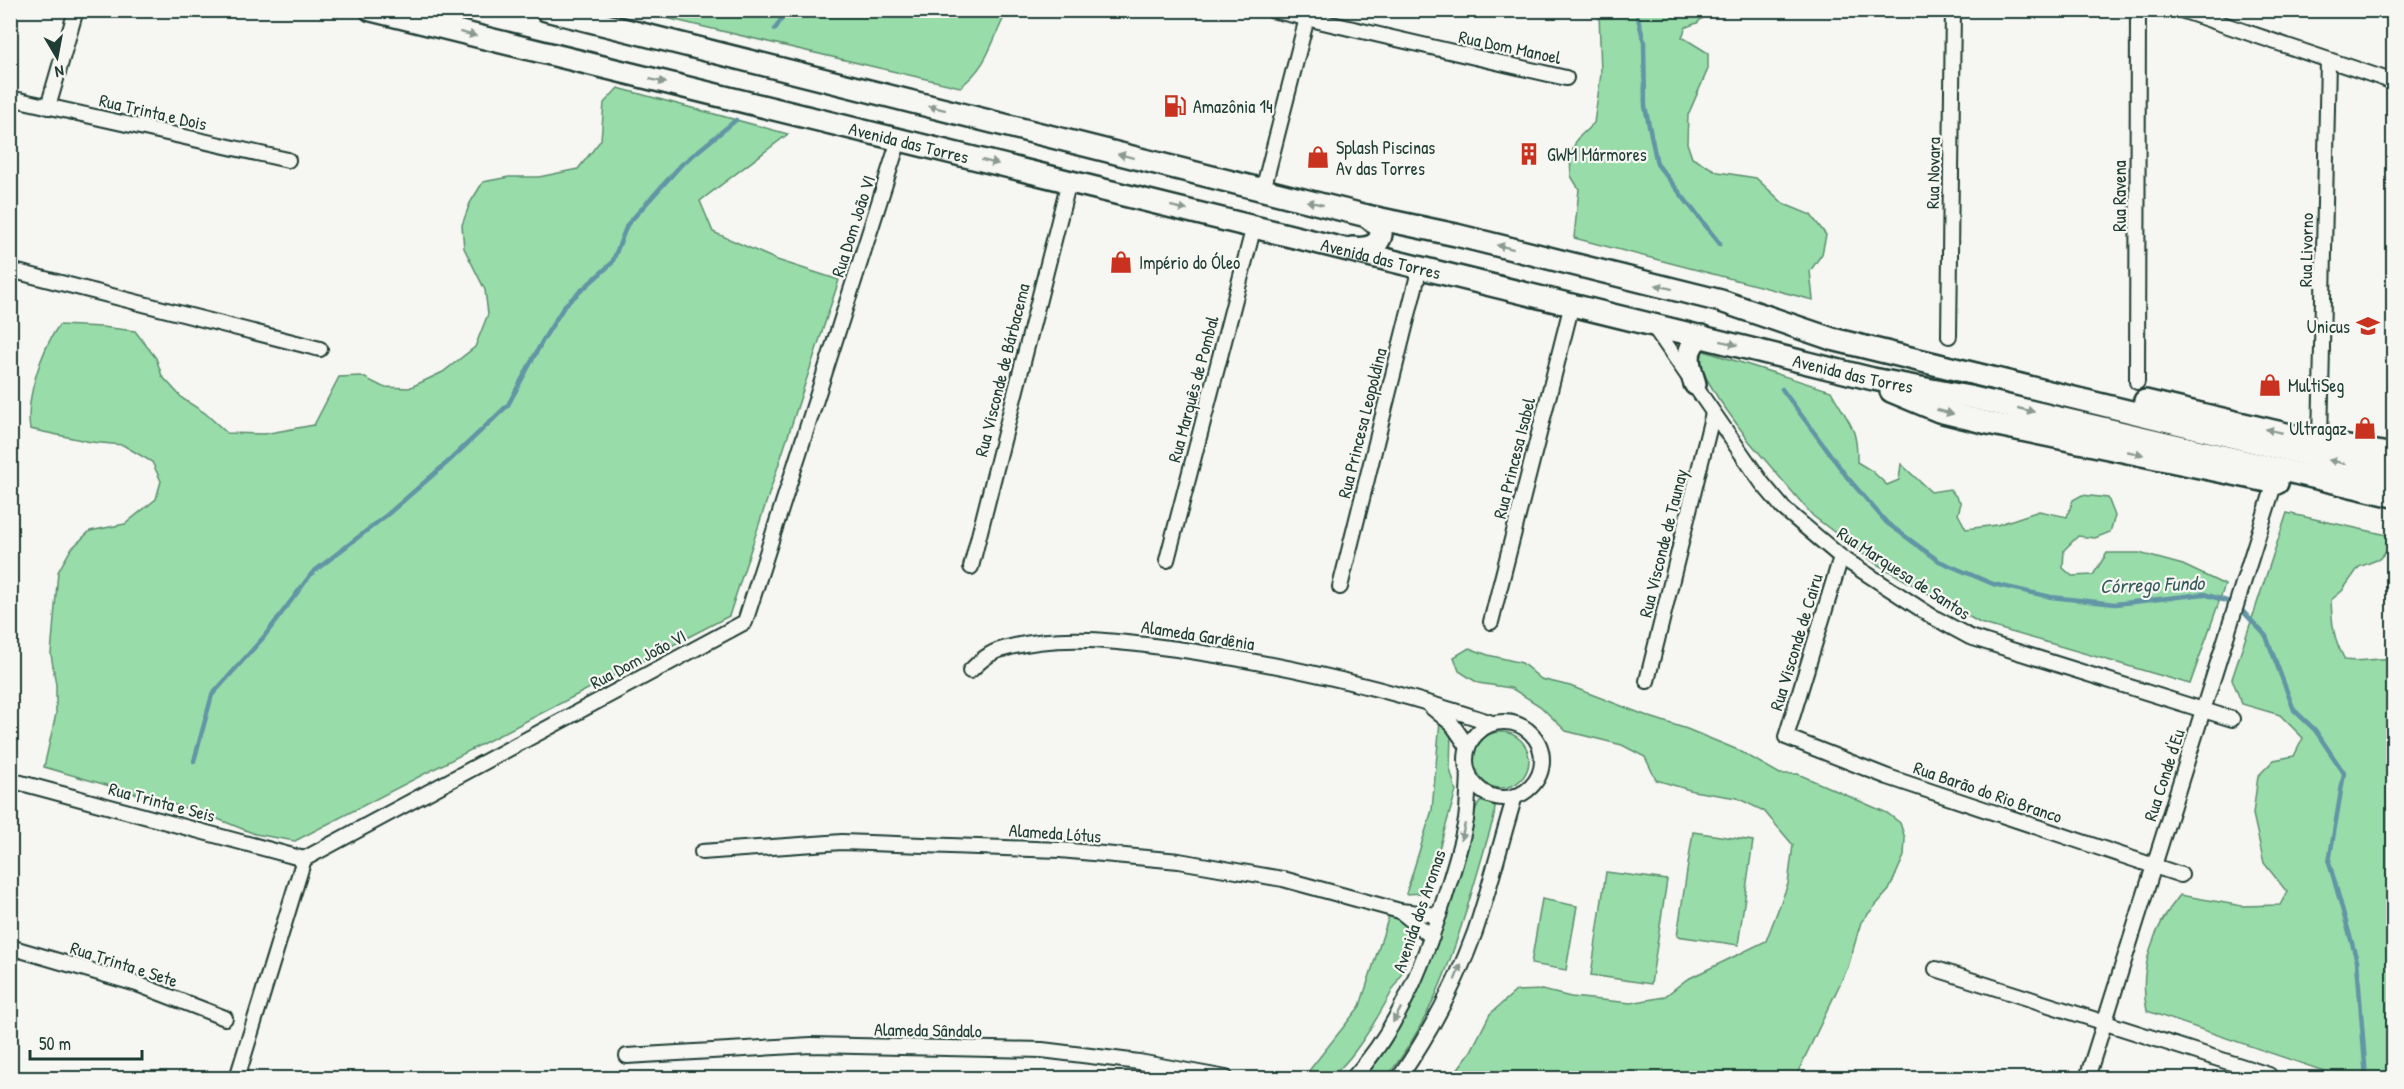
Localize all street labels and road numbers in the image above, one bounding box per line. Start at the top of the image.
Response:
street label: Rua Dom Manoel [1457,24,1564,70]
street label: Rua Trinta e Dois [97,87,209,137]
street label: Avenida das Torres [847,115,972,169]
street label: Rua Novara [1920,137,1946,209]
street label: Rua Ravena [2107,160,2132,232]
street label: Rua Dom João VI [825,172,881,280]
street label: Rua Livorno [2293,213,2319,287]
street label: Avenida das Torres [1319,231,1443,285]
street label: Rua Visconde de Bárbacema [968,281,1036,459]
street label: Rua Marquês de Pombal [1161,313,1225,465]
street label: Rua Princesa Leopoldina [1331,345,1393,501]
street label: Avenida das Torres [1790,347,1915,399]
street label: Rua Princesa Isabel [1487,395,1541,521]
street label: Rua Visconde de Taunay [1632,466,1694,620]
street label: Rua Marquesa de Santos [1833,521,1976,626]
street label: Rua Visconde de Cairu [1763,571,1829,713]
street label: Alameda Gardênia [1140,614,1256,656]
street label: Rua Dom João VI [586,623,690,695]
street label: Rua Conde d'Eu [2137,726,2191,824]
street label: Rua Barão do Rio Branco [1910,755,2066,829]
street label: Rua Trinta e Seis [106,776,218,828]
street label: Alameda Lótus [1008,817,1102,849]
street label: Avenida dos Aromas [1386,846,1452,976]
street label: Rua Trinta e Sete [67,935,181,993]
street label: Alameda Sândalo [874,1017,982,1043]

